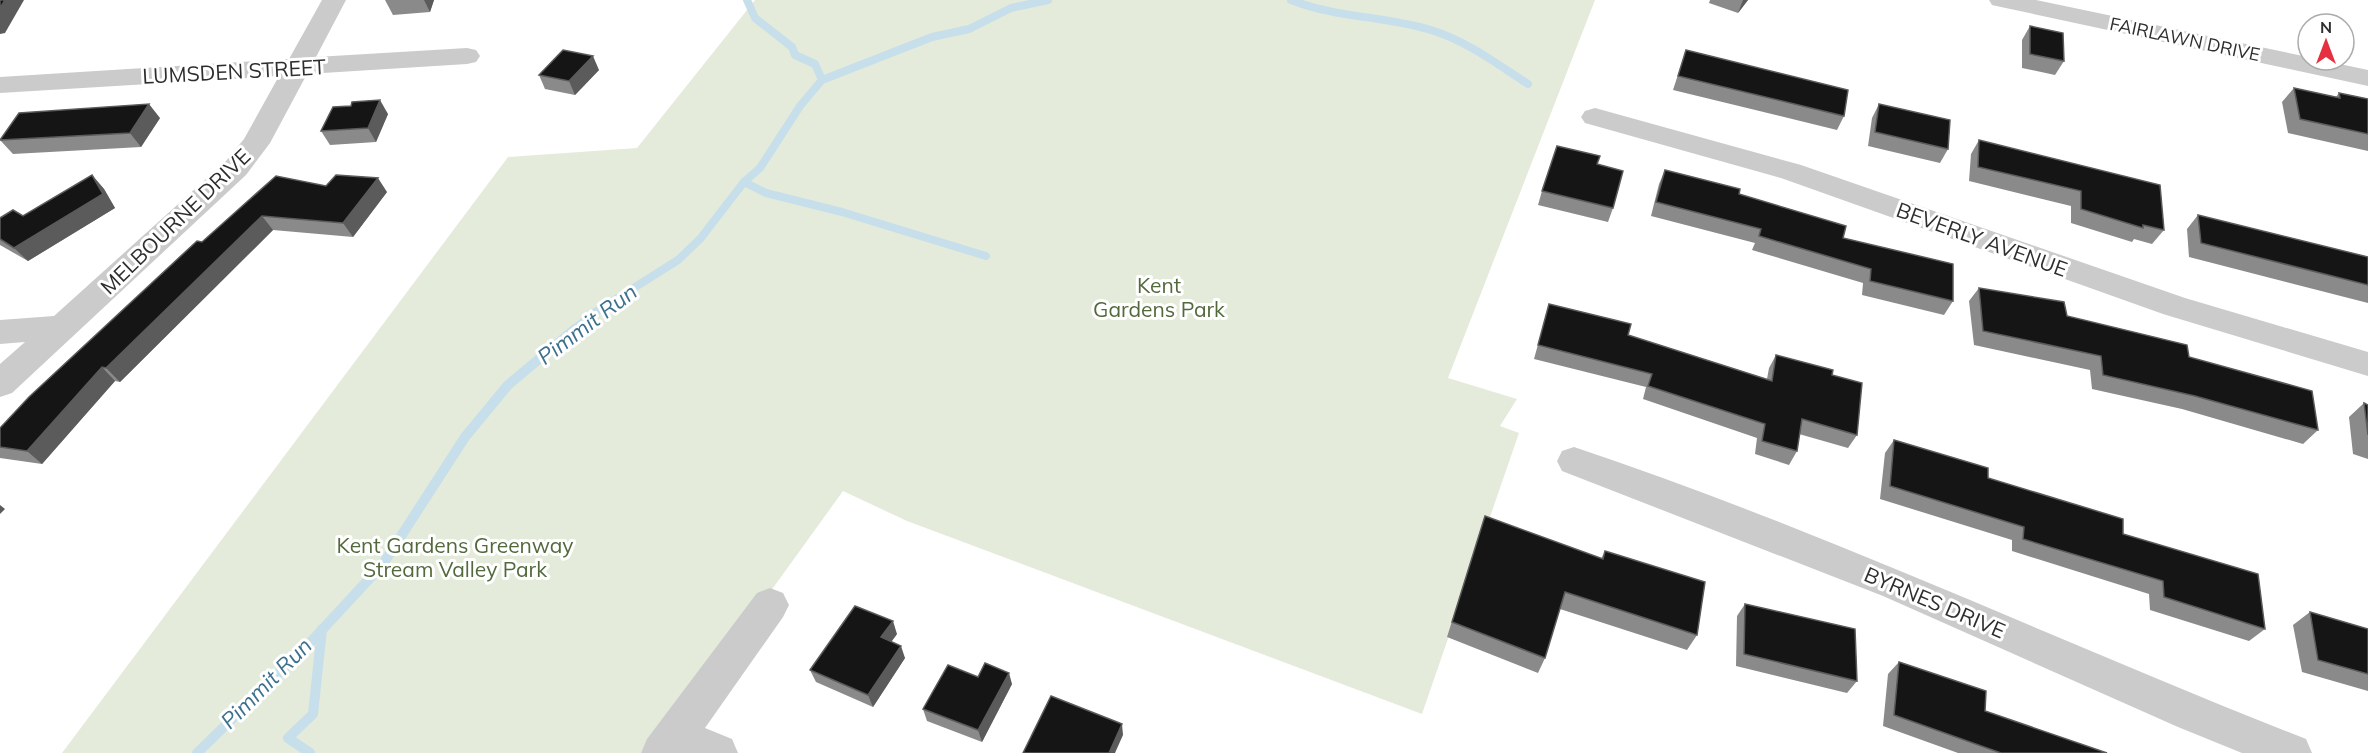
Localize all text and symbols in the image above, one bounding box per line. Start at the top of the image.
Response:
street label: FAIRLAWN DRIVE [2108,12,2262,66]
north arrow [2296,12,2356,72]
text: N [2320,17,2332,37]
street label: LUMSDEN STREET [142,53,327,89]
street label: MELBOURNE DRIVE [95,143,255,299]
street label: BEVERLY AVENUE [1893,196,2071,282]
park label: Kent Gardens Park [1093,272,1225,322]
water label: Pimmit Run [532,277,642,371]
park label: Kent Gardens Greenway Stream Valley Park [337,532,573,582]
street label: BYRNES DRIVE [1861,561,2009,643]
water label: Pimmit Run [214,631,318,735]

